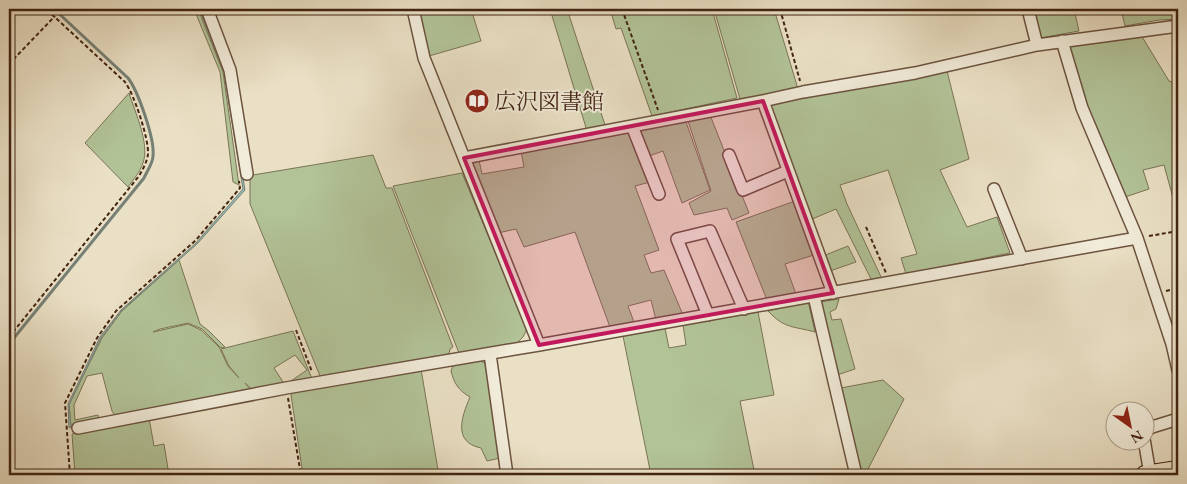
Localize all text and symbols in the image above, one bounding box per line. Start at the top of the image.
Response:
place label: 広沢図書館 [494,87,604,116]
library icon: 広沢図書館 [464,88,490,114]
north arrow [1104,402,1154,452]
text: N [1127,426,1147,448]

